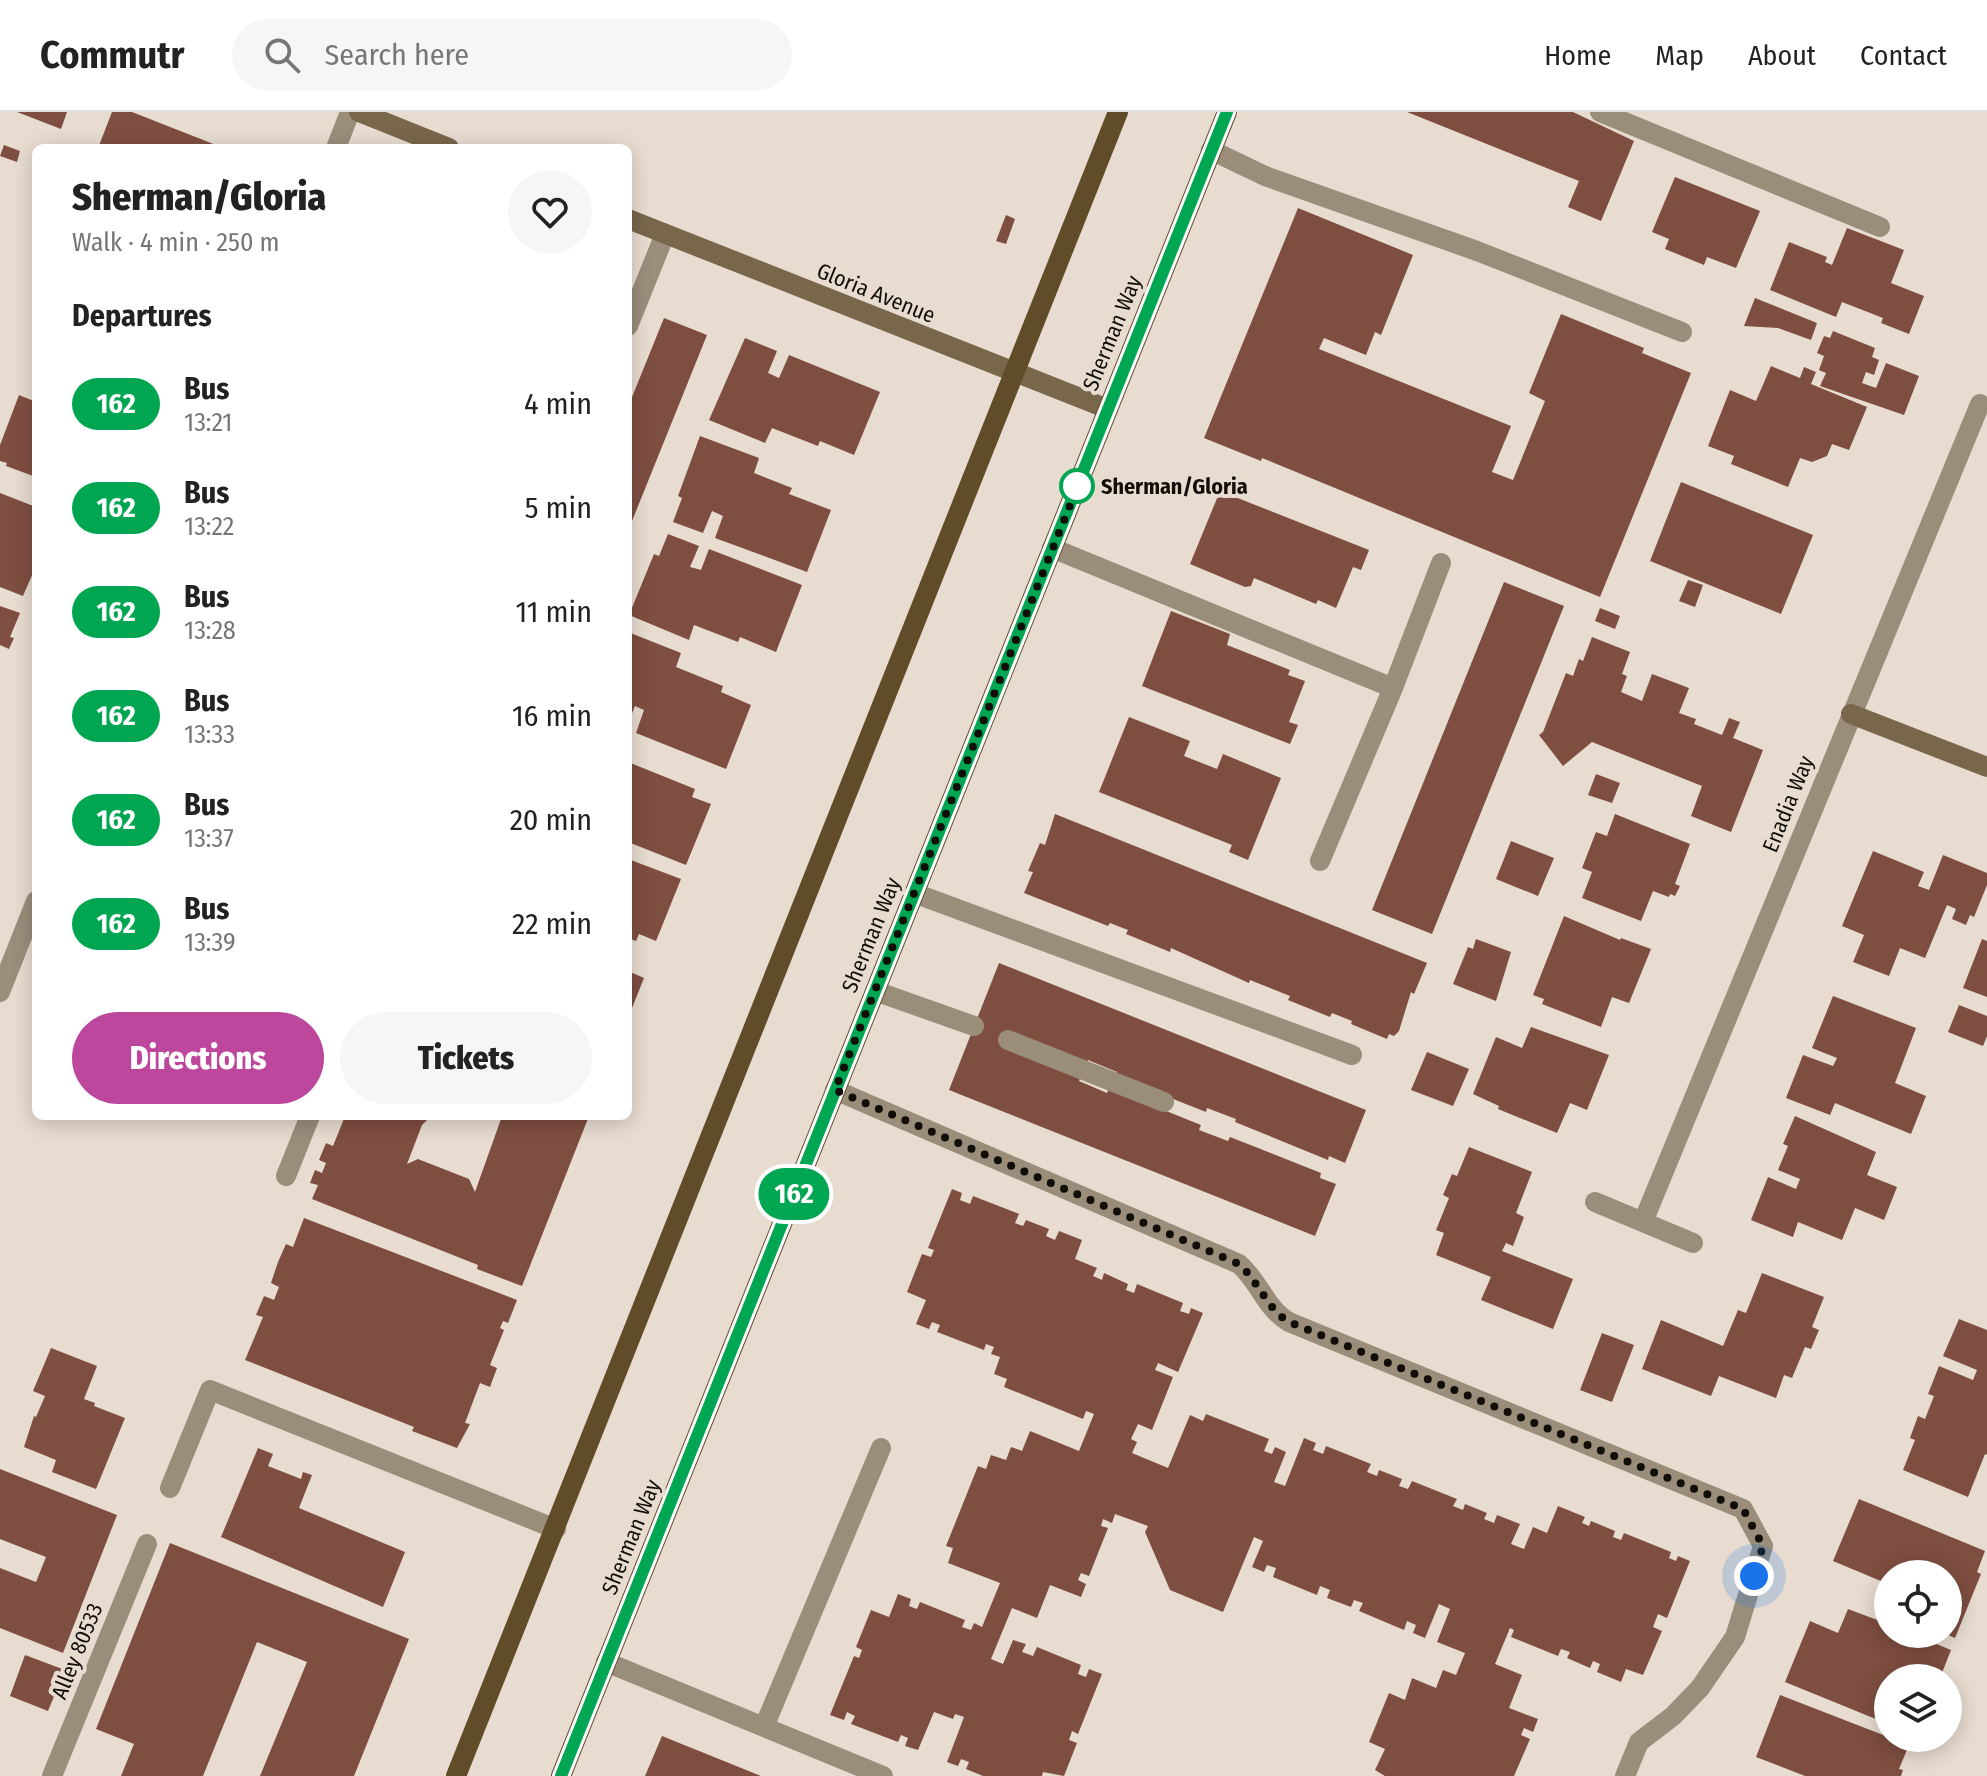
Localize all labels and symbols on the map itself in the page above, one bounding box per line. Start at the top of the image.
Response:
street label: Gloria Avenue [813,257,939,329]
street label: Sherman Way [1077,271,1147,394]
marker: Sherman/Gloria [1060,469,1094,503]
place label: Sherman/Gloria [1101,473,1248,500]
street label: Enadia Way [1756,752,1820,856]
street label: Sherman Way [836,873,906,996]
line badge: 162 [748,1168,840,1220]
street label: Sherman Way [596,1475,666,1598]
your location [1734,1556,1774,1596]
street label: Alley 80533 [46,1599,108,1703]

